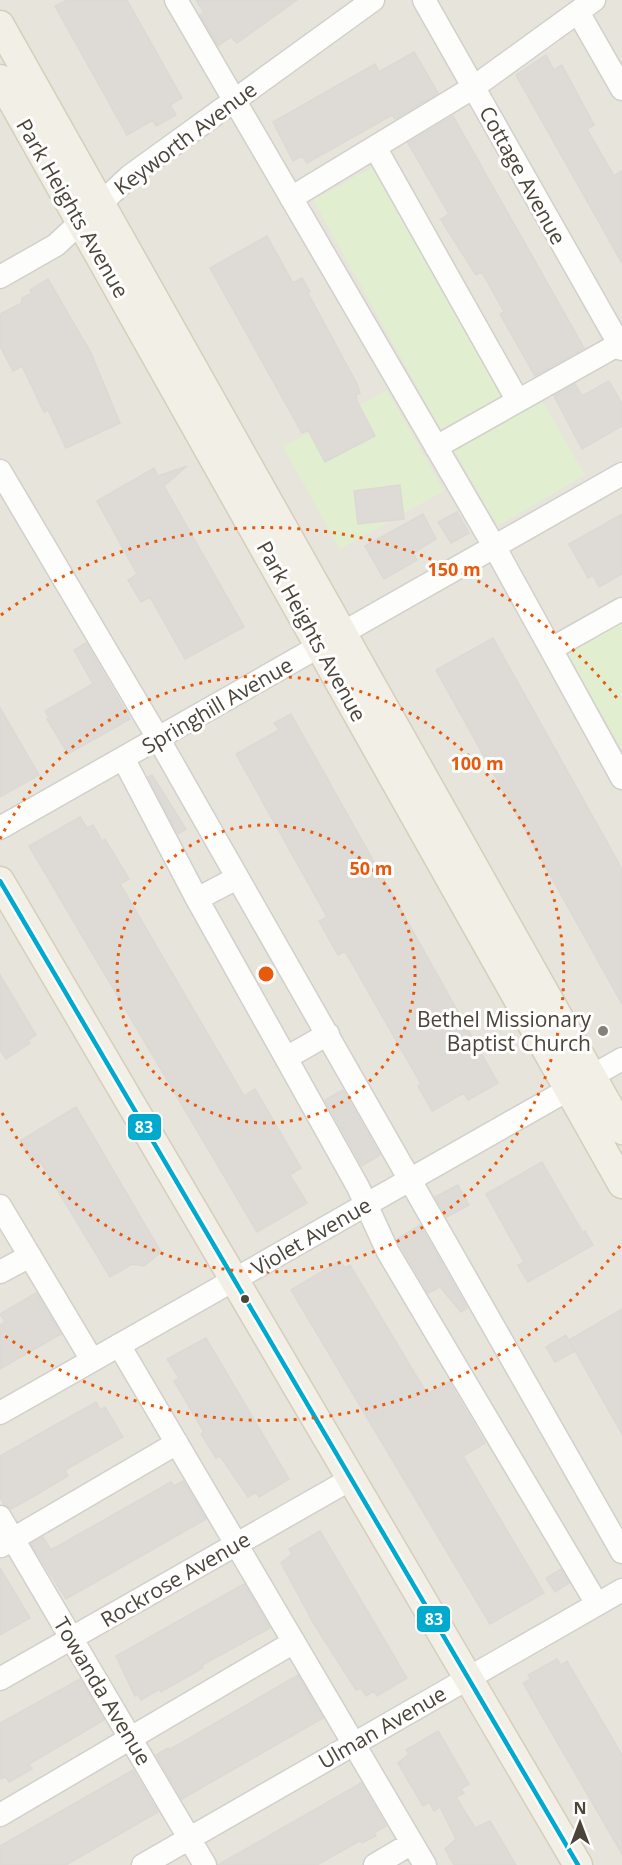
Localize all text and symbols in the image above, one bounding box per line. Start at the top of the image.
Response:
street label: Keyworth Avenue [108,75,262,201]
street label: Cottage Avenue [473,101,573,249]
street label: Park Heights Avenue [10,113,136,303]
street label: Park Heights Avenue [251,536,373,726]
text: 150 m [427,557,481,581]
street label: Springhill Avenue [136,650,298,760]
text: 100 m [450,751,504,775]
text: 50 m [350,856,392,880]
centre of rings [256,964,276,984]
place label: Bethel Missionary Baptist Church [417,1005,591,1057]
marker: Bethel Missionary Baptist Church [596,1024,610,1038]
line badge: 83 [127,1113,162,1141]
text: 83 [135,1116,153,1138]
street label: Violet Avenue [246,1190,376,1282]
unlabelled marker [239,1293,251,1305]
street label: Rockrose Avenue [95,1525,255,1633]
line badge: 83 [416,1605,451,1633]
text: 83 [425,1608,443,1630]
street label: Towanda Avenue [48,1612,158,1770]
street label: Ulman Avenue [313,1679,451,1775]
north arrow [550,1793,610,1853]
text: N [573,1797,587,1819]

